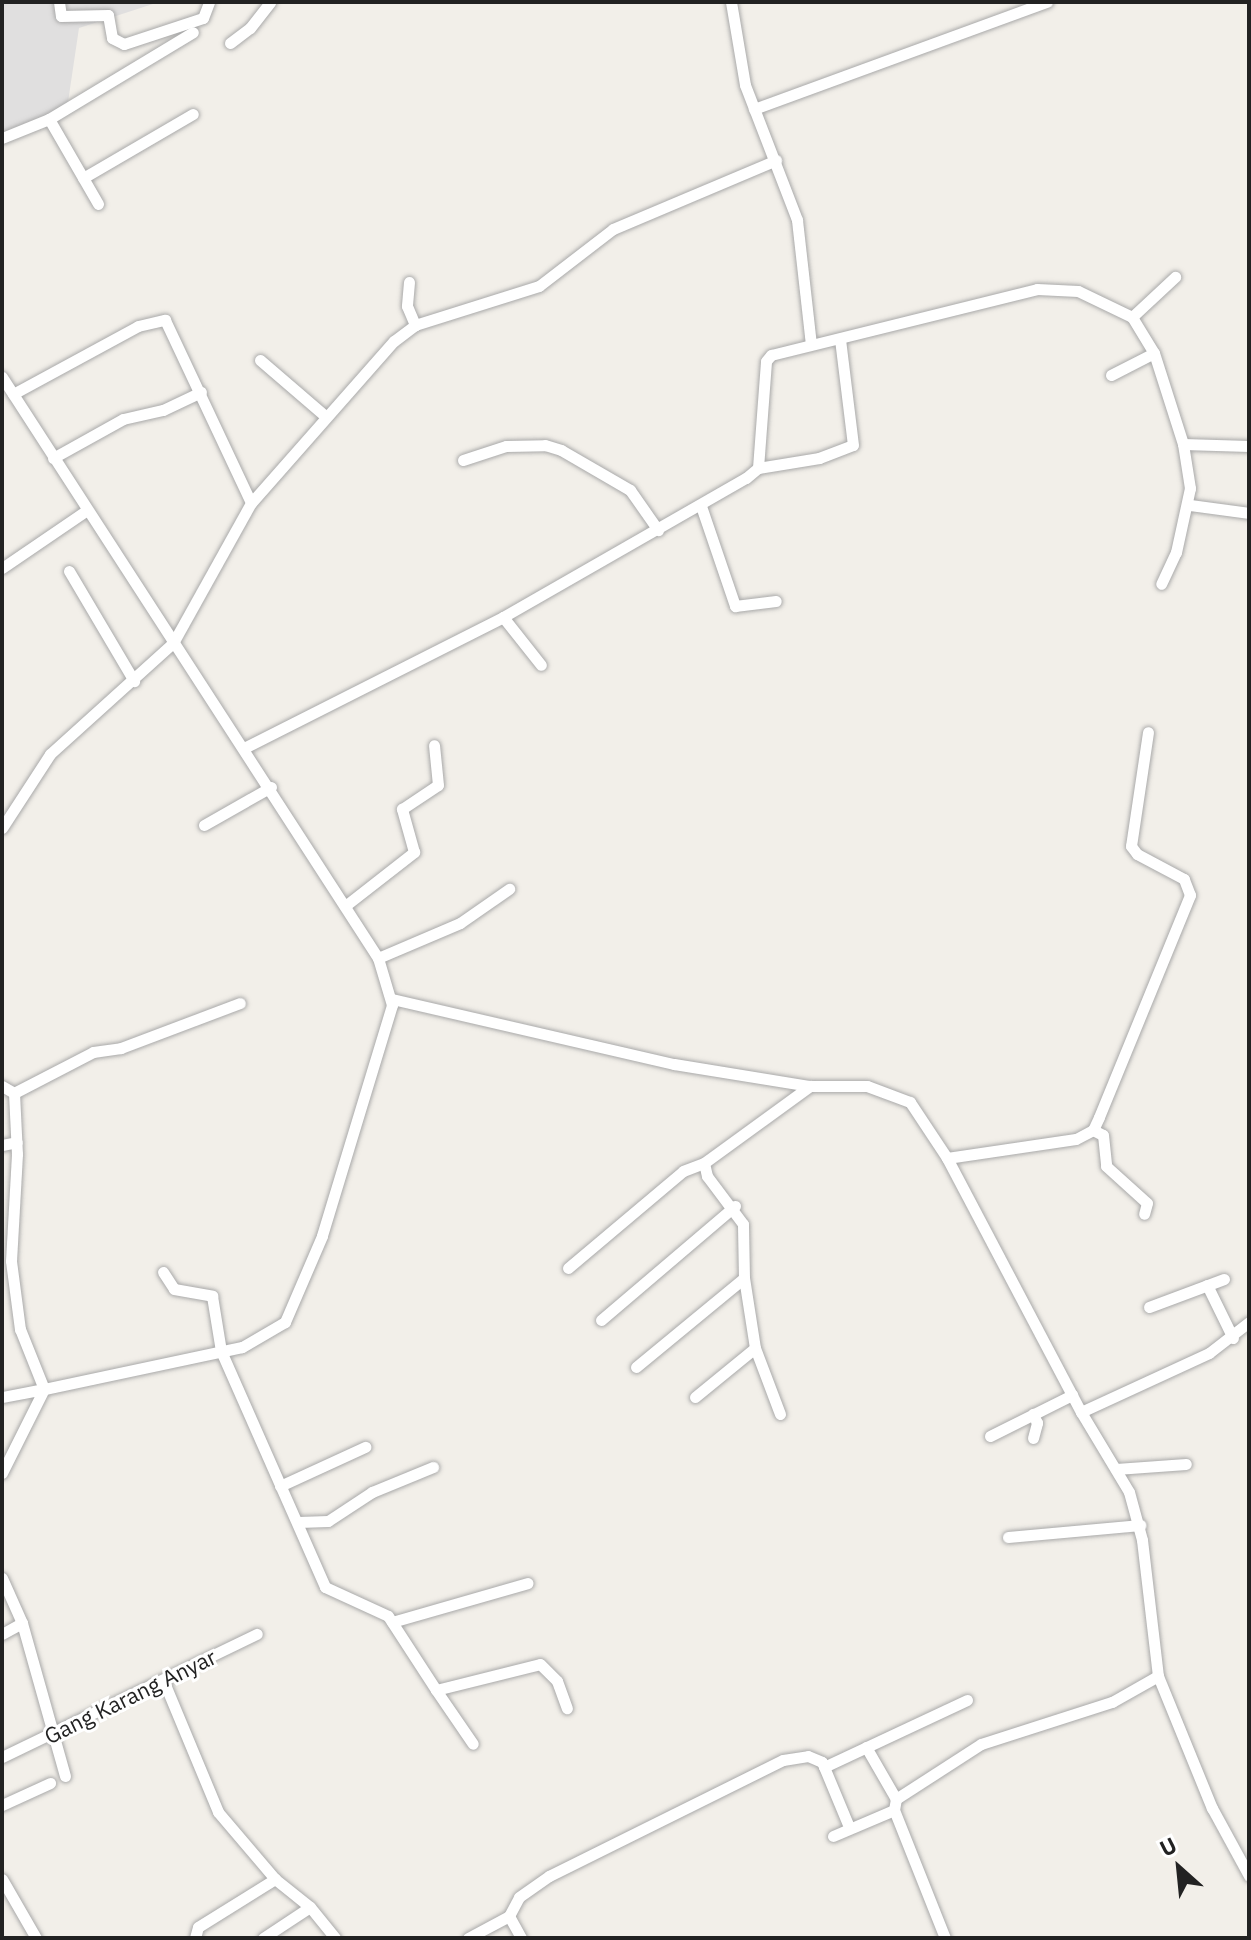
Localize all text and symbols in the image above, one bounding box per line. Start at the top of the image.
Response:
street label: Gang Karang Anyar [40,1643,220,1749]
north arrow [1139,1828,1219,1908]
text: U [1154,1830,1181,1863]

